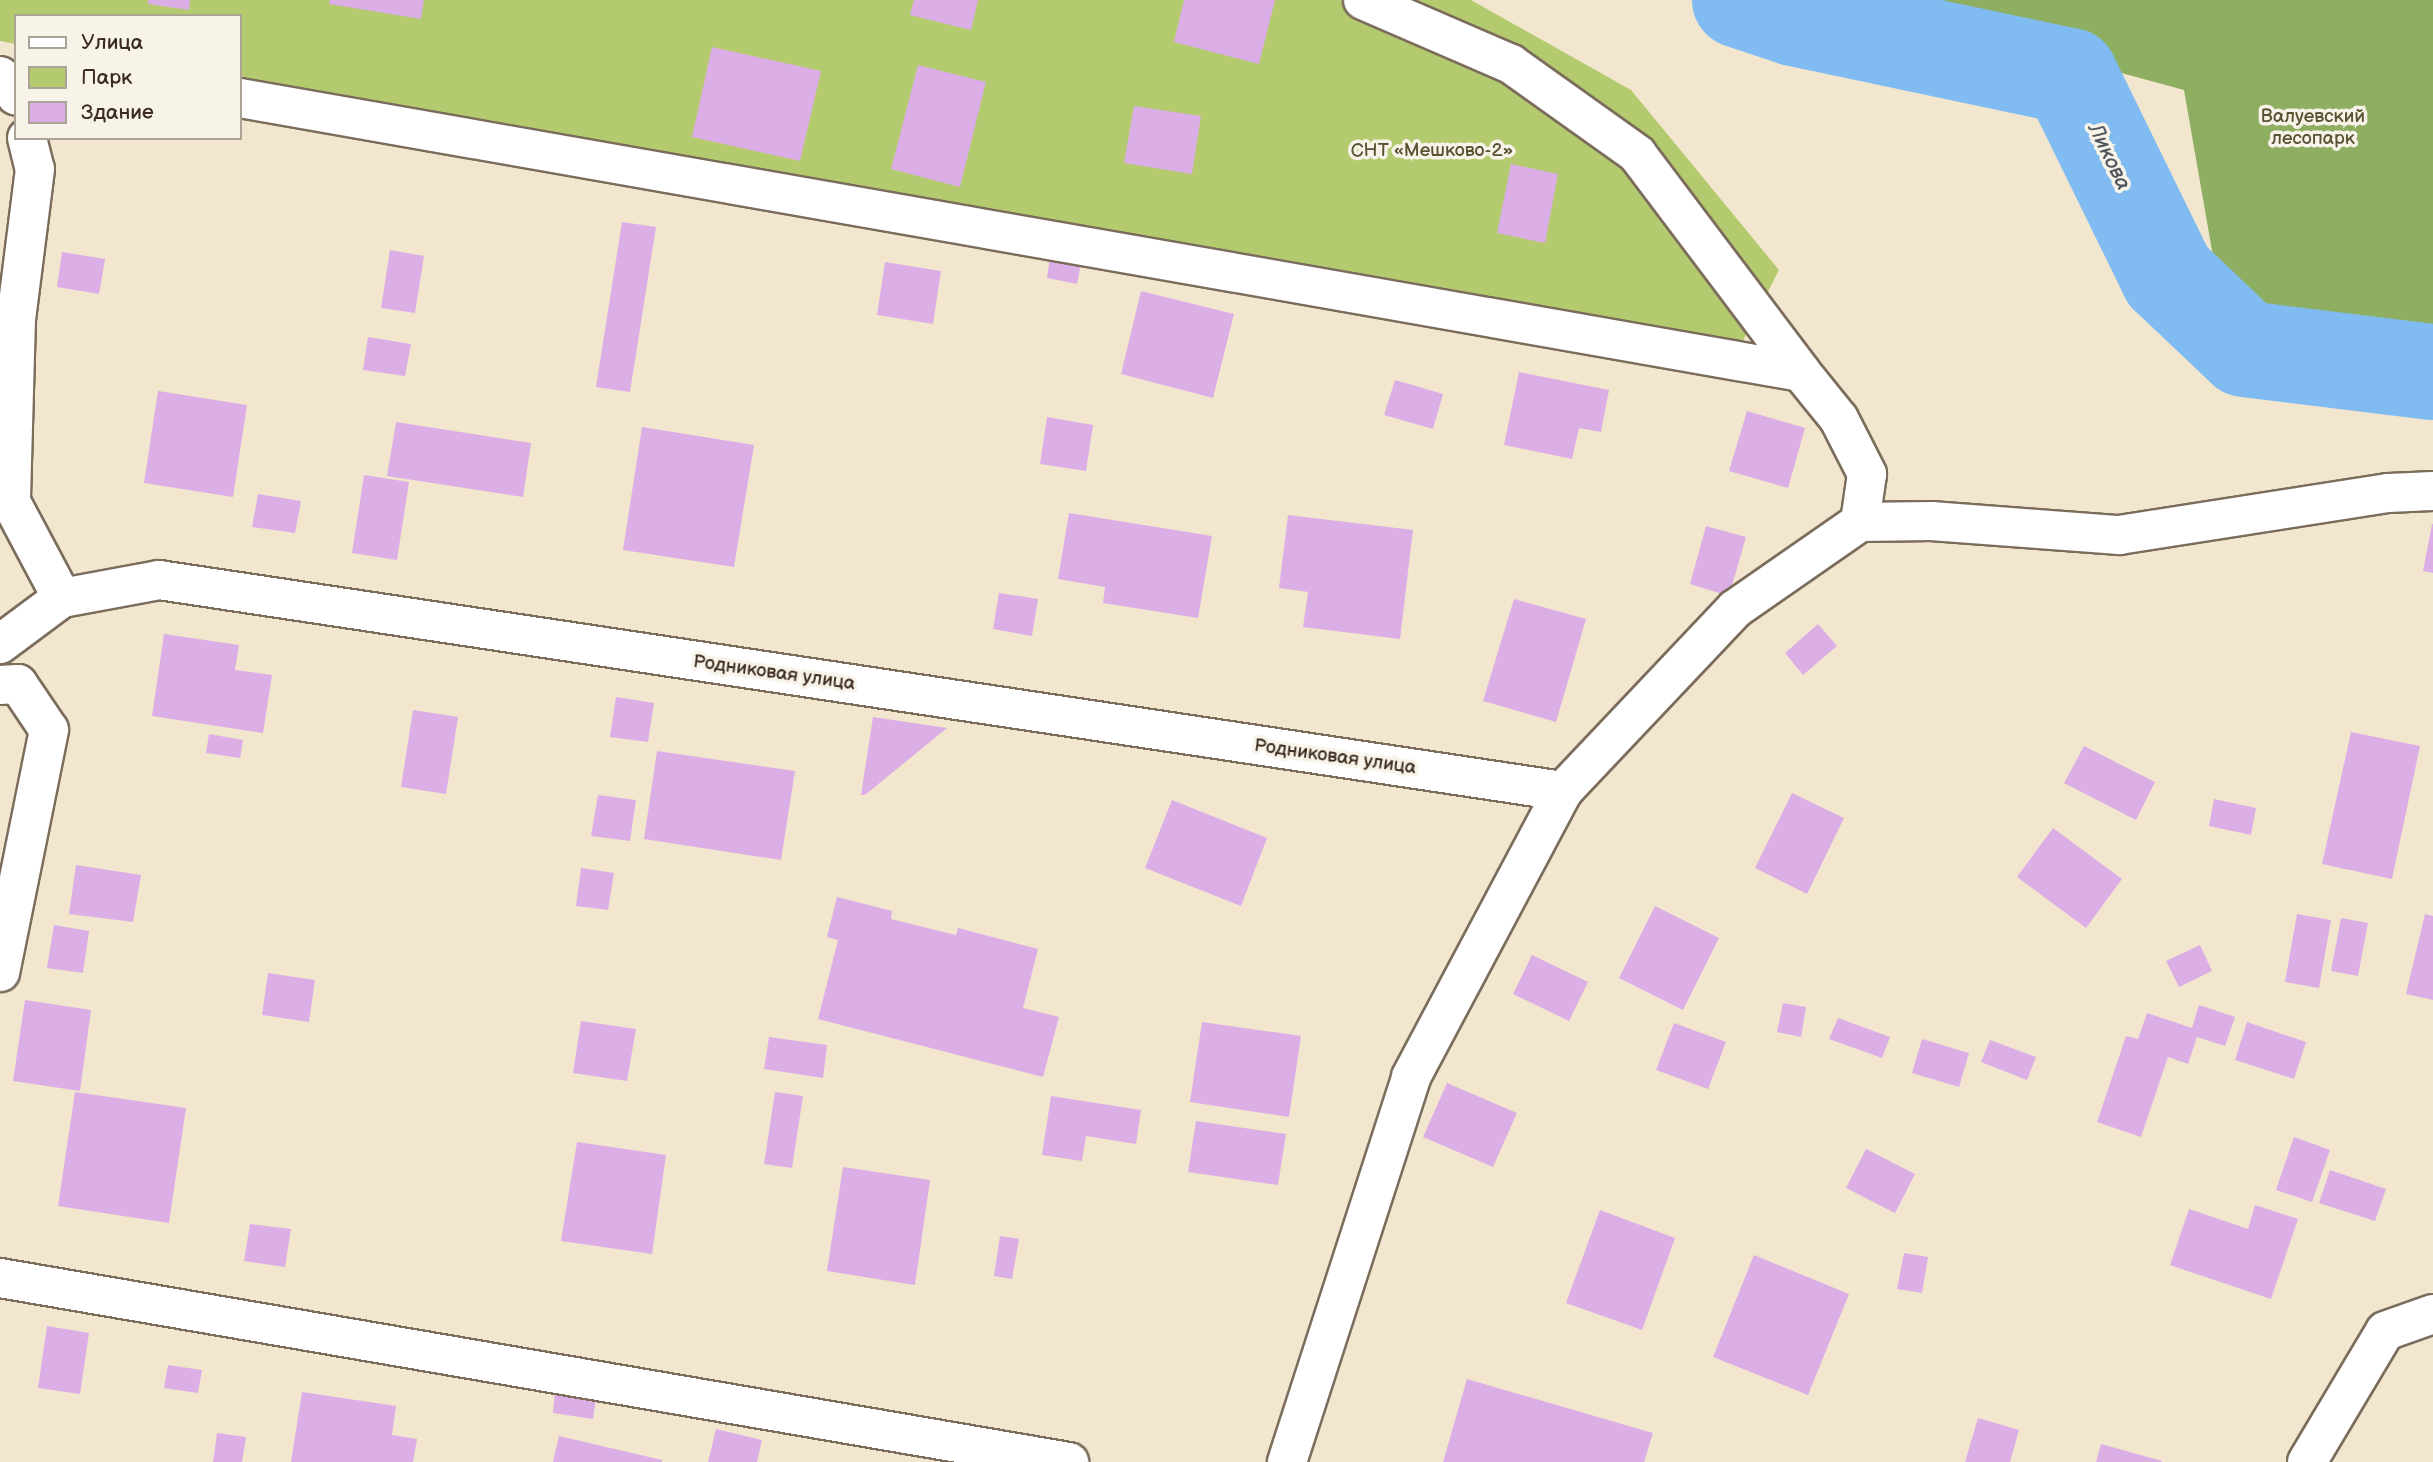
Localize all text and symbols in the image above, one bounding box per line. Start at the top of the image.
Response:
legend [14,14,242,140]
text: Улица [81,30,143,55]
text: Парк [81,65,132,90]
text: Здание [81,100,154,125]
park label: Валуевский лесопарк [2261,106,2365,150]
water label: Ликова [2082,120,2136,194]
park label: СНТ «Мешково-2» [1351,140,1513,162]
street label: Родниковая улица [691,650,857,696]
street label: Родниковая улица [1252,734,1418,780]

